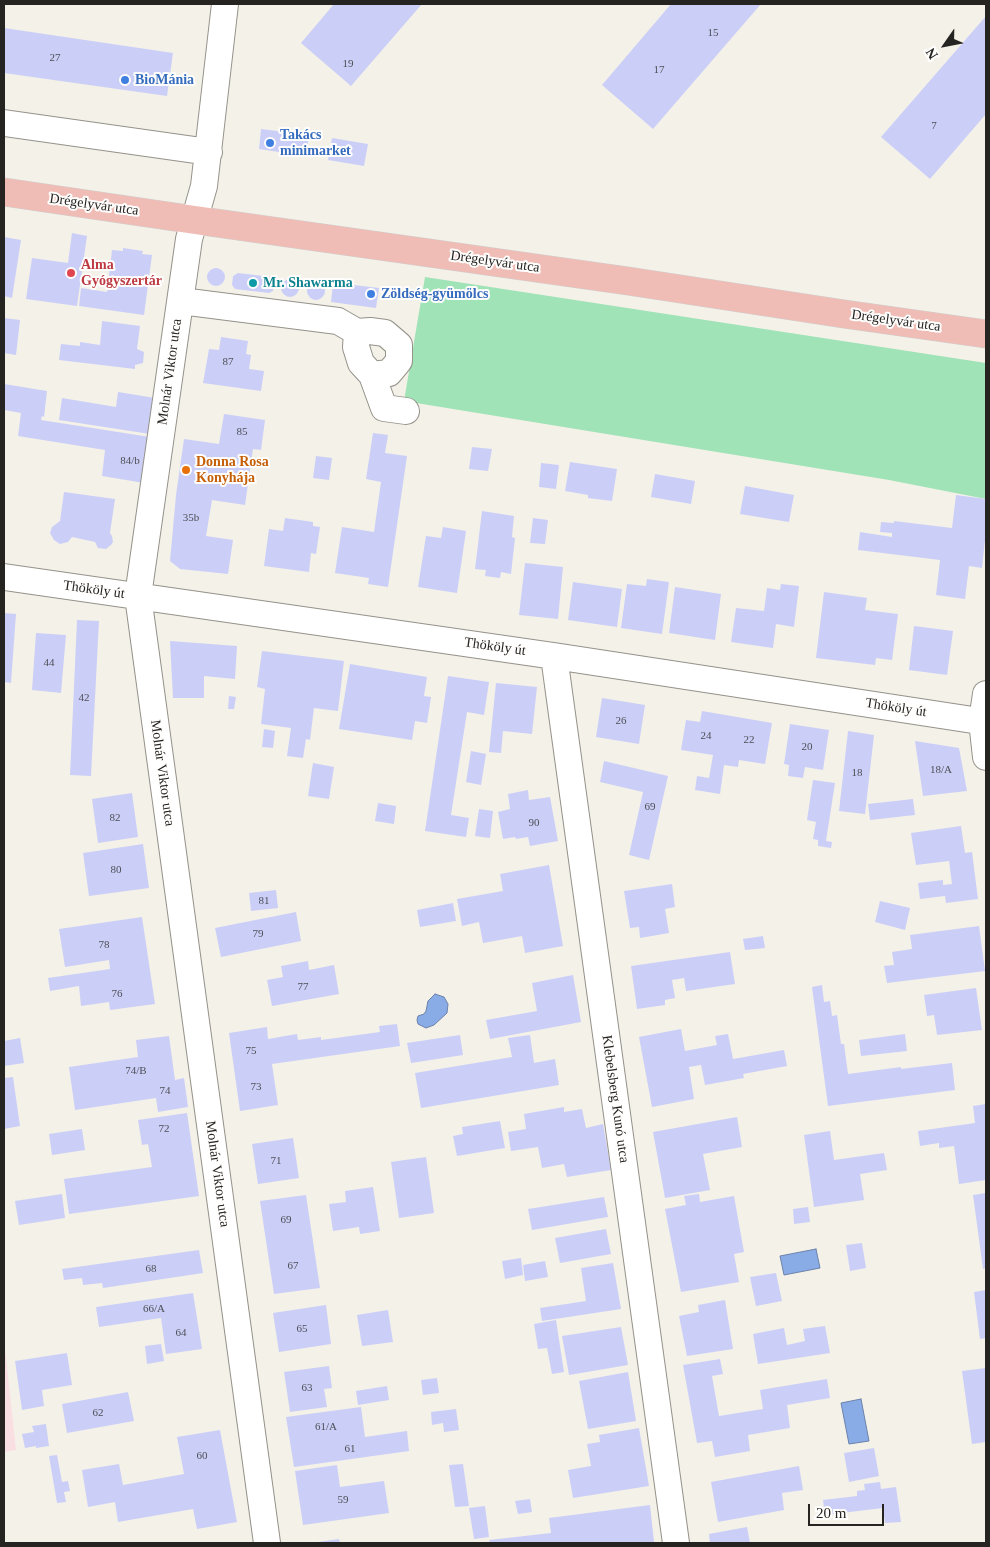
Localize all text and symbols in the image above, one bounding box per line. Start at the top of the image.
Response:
north arrow [920,20,970,70]
house number: 15 [708,26,718,40]
text: N [923,45,941,62]
house number: 27 [50,51,60,65]
house number: 19 [342,57,353,71]
house number: 17 [654,63,664,77]
place label: BioMánia [135,72,194,88]
marker: BioMánia [119,74,131,86]
house number: 7 [931,119,937,133]
place label: Takács minimarket [280,127,351,160]
marker: Takács minimarket [264,137,276,149]
street label: Drégelyvár utca [48,190,140,220]
street label: Drégelyvár utca [449,247,541,277]
place label: Alma Gyógyszertár [81,257,162,290]
marker: Alma Gyógyszertár [65,267,77,279]
place label: Mr. Shawarma [263,275,353,291]
marker: Mr. Shawarma [247,277,259,289]
place label: Zöldség-gyümölcs [381,286,488,302]
marker: Zöldség-gyümölcs [365,288,377,300]
street label: Drégelyvár utca [850,306,942,336]
street label: Molnár Viktor utca [154,318,186,426]
house number: 87 [222,355,234,369]
house number: 85 [236,425,248,439]
house number: 84/b [120,454,140,468]
place label: Donna Rosa Konyhája [196,454,269,487]
marker: Donna Rosa Konyhája [180,464,192,476]
house number: 35b [183,511,199,525]
street label: Thököly út [62,577,126,603]
street label: Thököly út [463,634,527,660]
house number: 44 [44,656,54,670]
house number: 42 [78,691,90,705]
street label: Thököly út [864,695,928,721]
house number: 26 [616,714,626,728]
street label: Molnár Viktor utca [146,719,178,827]
house number: 24 [700,729,711,743]
house number: 22 [744,733,754,747]
house number: 20 [802,740,812,754]
house number: 18/A [930,763,952,777]
house number: 18 [852,766,862,780]
house number: 69 [644,800,656,814]
house number: 82 [110,811,120,825]
house number: 90 [528,816,540,830]
house number: 80 [110,863,122,877]
house number: 81 [258,894,270,908]
house number: 79 [252,927,264,941]
house number: 78 [98,938,110,952]
house number: 77 [298,980,308,994]
house number: 76 [111,987,122,1001]
street label: Klebelsberg Kunó utca [598,1034,632,1164]
house number: 75 [246,1044,256,1058]
house number: 74/B [125,1064,147,1078]
house number: 73 [250,1080,262,1094]
house number: 74 [160,1084,170,1098]
street label: Molnár Viktor utca [201,1120,233,1228]
house number: 72 [158,1122,170,1136]
house number: 71 [270,1154,282,1168]
house number: 69 [280,1213,292,1227]
house number: 67 [288,1259,298,1273]
house number: 68 [146,1262,156,1276]
house number: 66/A [143,1302,165,1316]
house number: 65 [296,1322,308,1336]
house number: 64 [176,1326,187,1340]
house number: 63 [302,1381,312,1395]
house number: 62 [92,1406,104,1420]
house number: 61/A [315,1420,337,1434]
house number: 61 [344,1442,356,1456]
house number: 60 [196,1449,208,1463]
house number: 59 [338,1493,348,1507]
scale bar [810,1494,886,1526]
text: 20 m [816,1505,846,1521]

